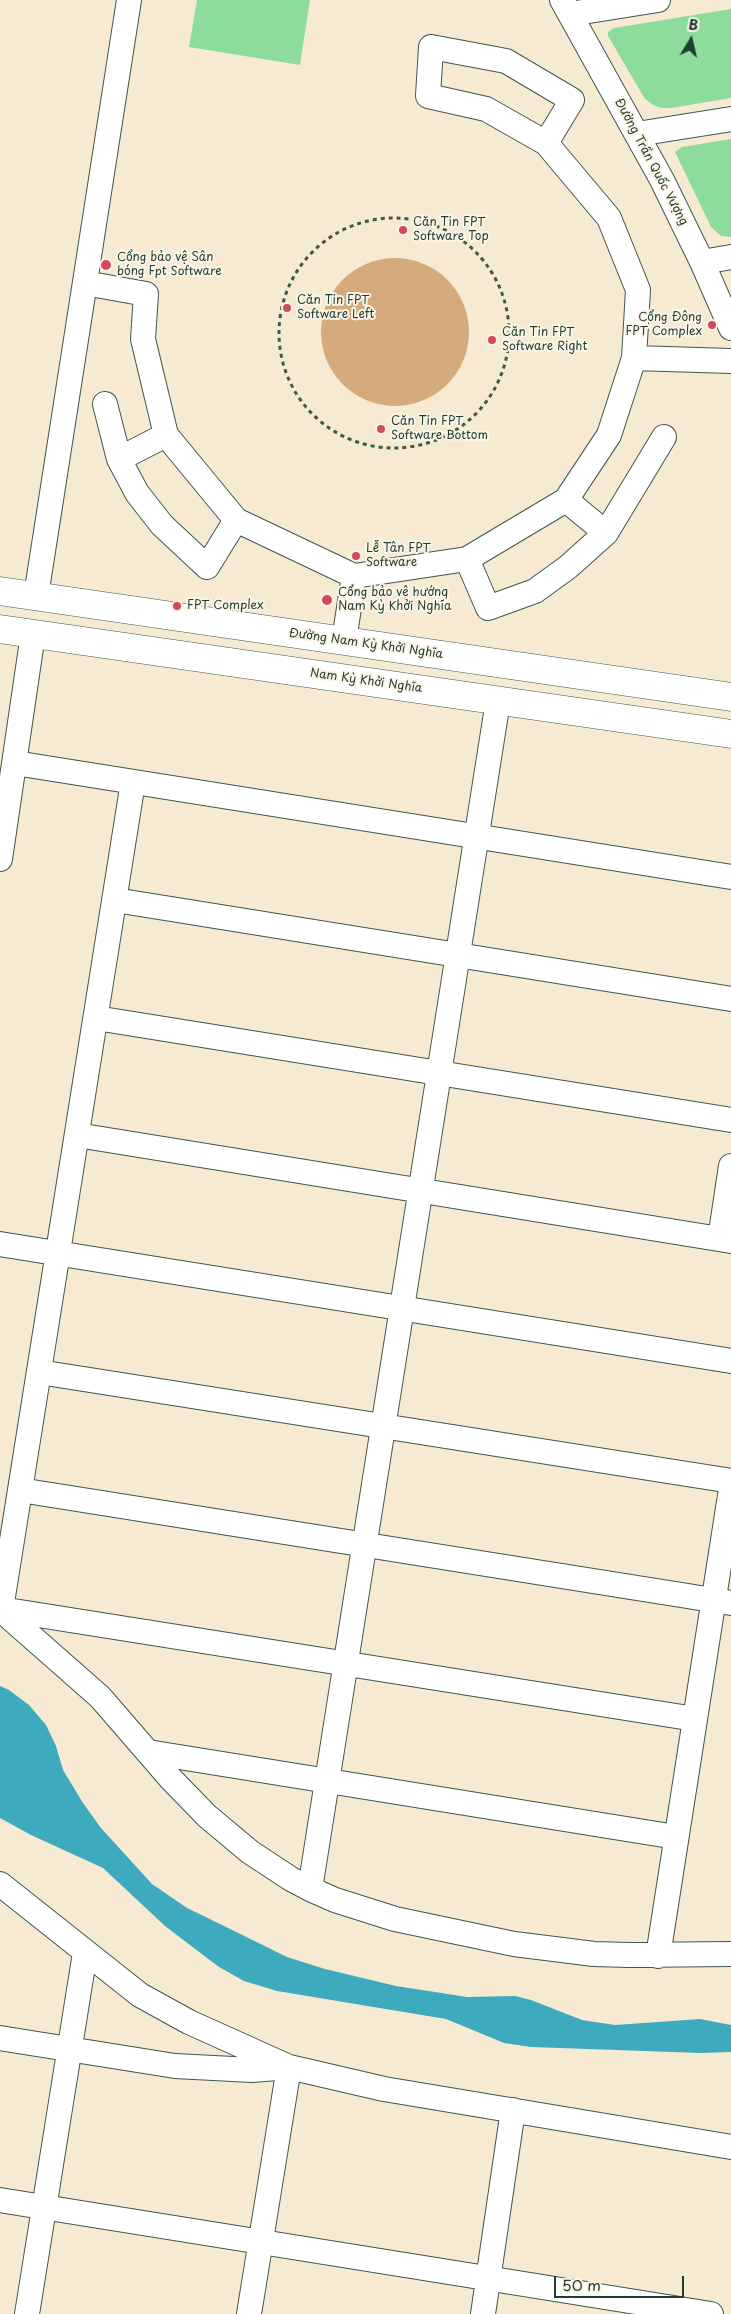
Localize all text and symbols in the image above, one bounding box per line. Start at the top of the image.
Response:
text: B [687,14,700,36]
north arrow [666,15,716,65]
street label: Đường Trần Quốc Vượng [611,96,691,228]
place label: Căn Tin FPT Software Top [413,216,489,244]
marker: Căn Tin FPT Software Top [397,224,409,236]
place label: Cổng bảo vệ Sân bóng Fpt Software [117,251,222,279]
marker: Cổng bảo vệ Sân bóng Fpt Software [99,258,113,272]
place label: Căn Tin FPT Software Left [297,294,374,322]
marker: Căn Tin FPT Software Left [281,302,293,314]
place label: Cổng Đông FPT Complex [625,311,702,339]
marker: Cổng Đông FPT Complex [706,319,718,331]
place label: Căn Tin FPT Software Right [502,326,587,354]
marker: Căn Tin FPT Software Right [486,334,498,346]
place label: Căn Tin FPT Software Bottom [391,415,488,443]
marker: Căn Tin FPT Software Bottom [375,423,387,435]
place label: Lễ Tân FPT Software [366,542,431,570]
marker: Lễ Tân FPT Software [350,550,362,562]
place label: Cổng bảo vệ hướng Nam Kỳ Khởi Nghĩa [338,586,451,614]
marker: Cổng bảo vệ hướng Nam Kỳ Khởi Nghĩa [320,593,334,607]
place label: FPT Complex [187,599,264,613]
marker: FPT Complex [171,600,183,612]
street label: Đường Nam Kỳ Khởi Nghĩa [288,626,444,662]
street label: Nam Kỳ Khởi Nghĩa [309,666,423,696]
scale bar [556,2266,686,2298]
text: 50 m [562,2273,601,2296]

